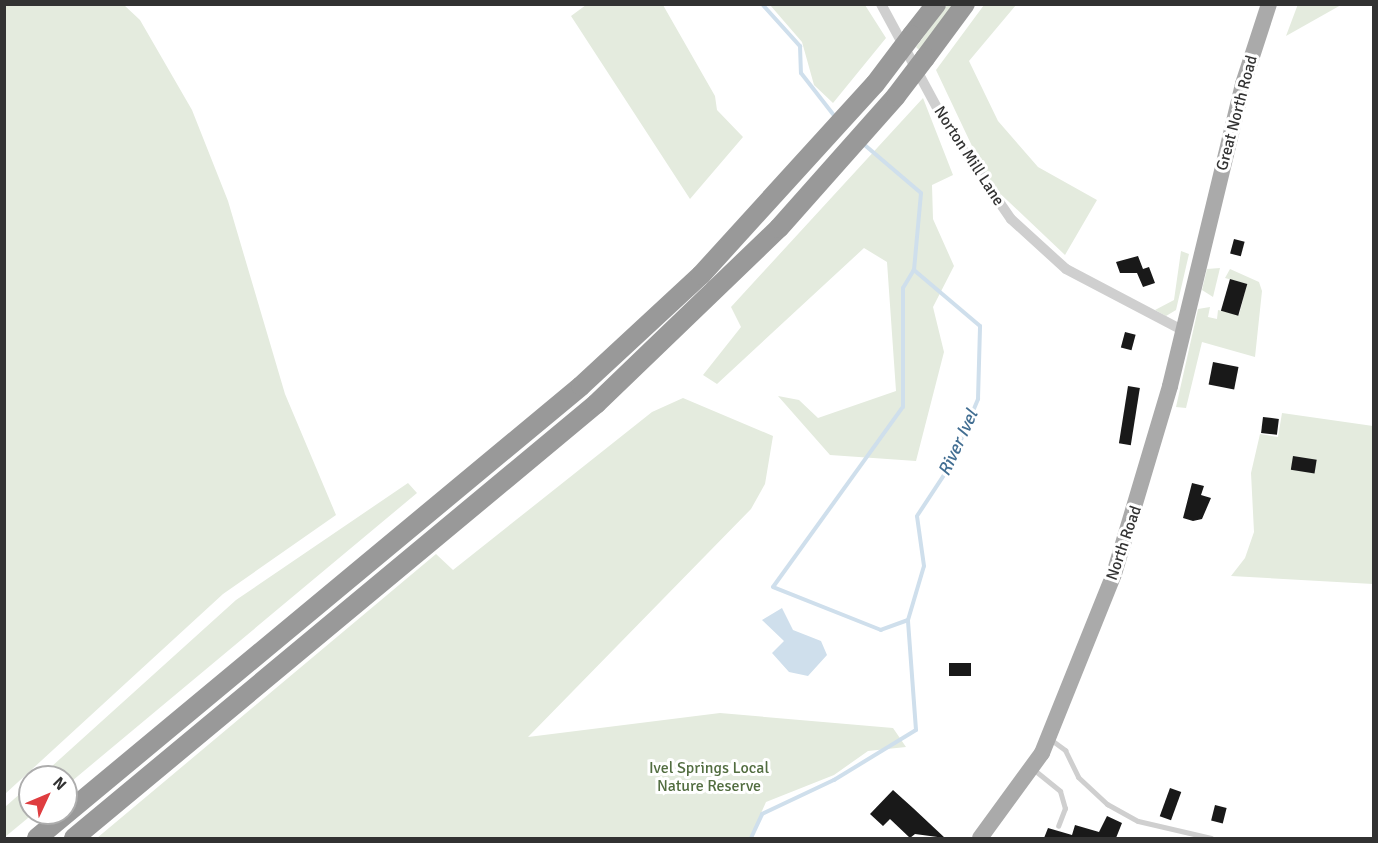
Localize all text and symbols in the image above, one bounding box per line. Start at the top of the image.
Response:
street label: Great North Road [1212,53,1262,173]
street label: Norton Mill Lane [930,103,1008,209]
water label: River Ivel [933,406,983,480]
street label: North Road [1102,503,1146,583]
park label: Ivel Springs Local Nature Reserve [649,758,769,796]
north arrow [18,765,78,825]
text: N [48,773,71,795]

